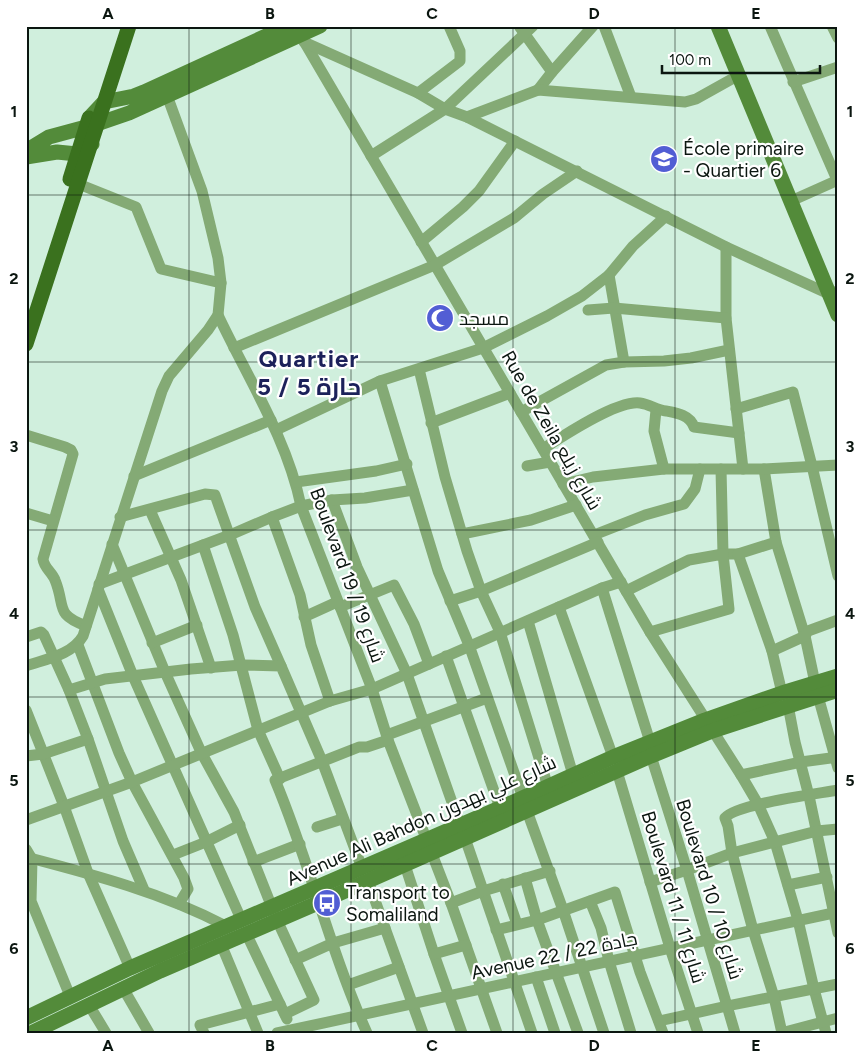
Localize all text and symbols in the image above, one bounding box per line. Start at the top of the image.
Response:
text: A [102,4,114,23]
text: B [265,4,275,23]
text: C [426,4,438,23]
text: D [588,4,600,23]
text: E [751,4,761,23]
scale bar [662,42,819,74]
text: 100 m [669,51,711,69]
text: 1 [11,102,17,121]
text: 1 [847,102,853,121]
place label: École primaire - Quartier 6 [683,137,804,182]
school or university icon: École primaire - Quartier 6 [649,144,679,174]
text: 2 [9,269,19,288]
text: 2 [845,269,855,288]
mosque icon: مسجد [425,303,455,333]
place label: مسجد [459,307,509,330]
district label: Quartier 5 / حارة 5 [257,344,361,401]
street label: Rue de Zeila شارع زيلع [495,346,607,515]
text: 3 [10,437,19,456]
text: 3 [846,437,855,456]
street label: Boulevard 19 / شارع 19 [303,484,390,667]
text: 4 [9,604,19,623]
text: 4 [845,604,855,623]
street label: Avenue Ali Bahdon شارع علي بهدون [283,750,561,893]
text: 5 [9,771,19,790]
text: 5 [845,771,855,790]
street label: Boulevard 10 / شارع 10 [669,796,748,983]
street label: Boulevard 11 / شارع 11 [634,808,711,987]
place label: Transport to Somaliland [346,881,450,926]
bus stop icon: Transport to Somaliland [312,888,342,918]
street label: Avenue 22 / جادة 22 [469,927,639,984]
text: 6 [9,939,19,958]
text: 6 [845,939,855,958]
text: A [102,1036,114,1055]
text: B [265,1036,275,1055]
text: C [426,1036,438,1055]
text: D [588,1036,600,1055]
text: E [751,1036,761,1055]

